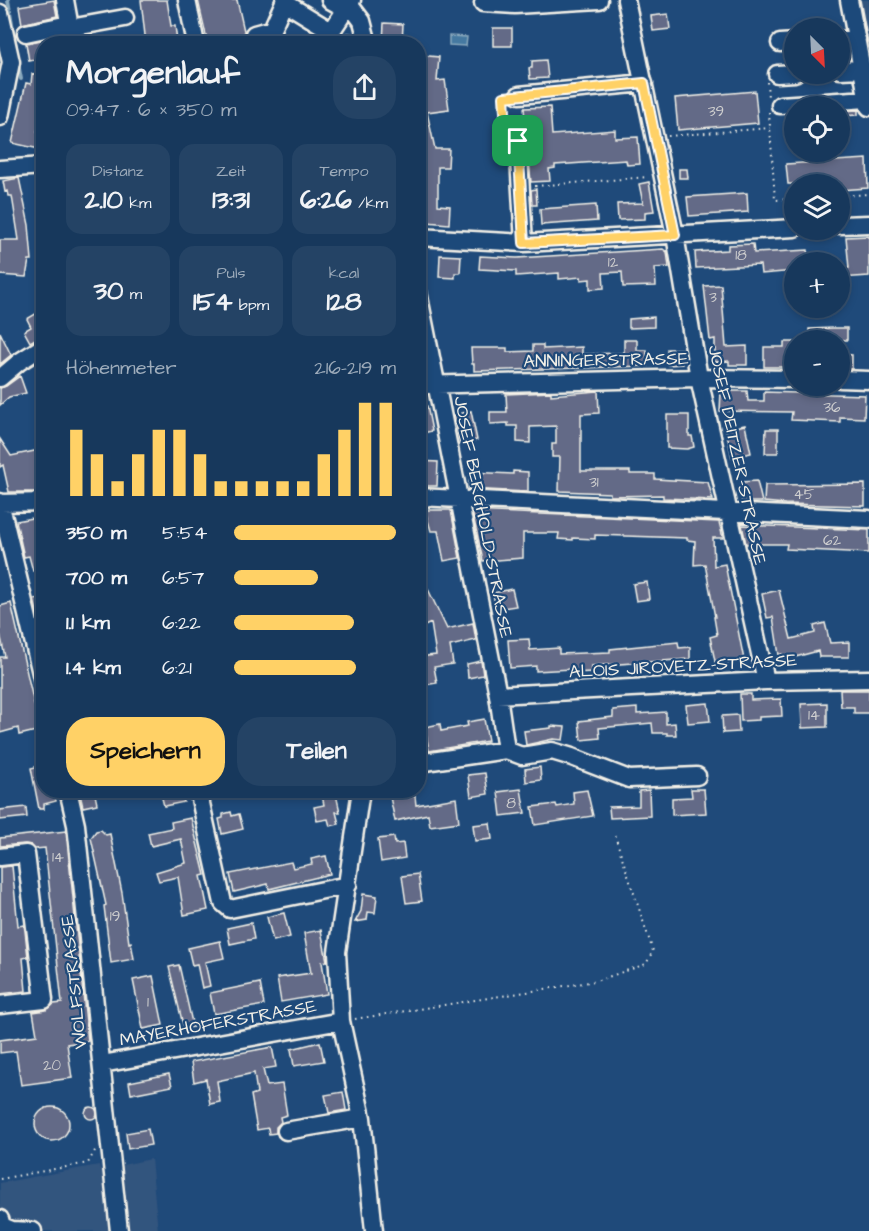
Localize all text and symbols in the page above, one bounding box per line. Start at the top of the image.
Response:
north arrow [784,18,850,84]
map controls [784,18,850,396]
text: Morgenlauf [66,50,240,96]
button: share [333,56,396,119]
text: 09:47 · 6 × 350 m [66,96,237,124]
button: locate [784,96,850,162]
house number: 39 [708,101,724,122]
pin [492,115,543,166]
icon: arrive [501,124,534,157]
text: Distanz [92,160,144,182]
text: Zeit [216,160,246,182]
text: Tempo [320,160,368,182]
button: layers [784,174,850,240]
text: 2.10 [85,182,123,218]
text: 13:31 [212,182,250,218]
text: 6:26 [300,182,352,218]
text: km [123,192,151,214]
text: /km [352,192,388,214]
house number: 18 [735,245,747,266]
house number: 12 [608,252,619,273]
button: + [784,252,850,318]
text: Puls [217,262,245,284]
text: kcal [329,262,359,284]
text: 30 [94,273,123,309]
text: m [123,283,142,305]
text: 154 [193,284,232,320]
text: 128 [326,284,362,320]
house number: 3 [709,287,717,308]
text: bpm [232,294,269,316]
button: − [784,330,850,396]
street label: JOSEF DEITZER-STRASSE [702,343,773,567]
street label: ANNINGERSTRASSE [523,346,689,374]
text: Höhenmeter [66,354,176,382]
text: 216–219 m [314,354,396,382]
street label: JOSEF BERGHOLD-STRASSE [447,394,519,640]
house number: 36 [823,397,841,418]
house number: 31 [589,472,599,493]
house number: 45 [794,484,815,505]
text: 350 m [66,519,127,547]
text: 5:54 [162,519,207,547]
house number: 62 [823,530,841,551]
text: 700 m [66,564,127,592]
text: 6:57 [162,564,204,592]
text: 1.1 km [66,609,110,637]
text: 6:22 [162,609,201,637]
street label: ALOIS JIROVETZ-STRASSE [568,648,798,684]
text: 1.4 km [66,654,121,682]
text: 6:21 [162,654,192,682]
house number: 14 [808,705,820,726]
button: Speichern [66,717,225,786]
button: Teilen [237,717,396,786]
house number: 8 [506,793,516,814]
house number: 14 [52,847,64,868]
house number: 19 [110,906,120,927]
street label: WOLFSTRASSE [54,913,93,1050]
house number: 1 [147,992,149,1013]
street label: MAYERHOFERSTRASSE [118,993,319,1053]
house number: 20 [43,1055,62,1076]

